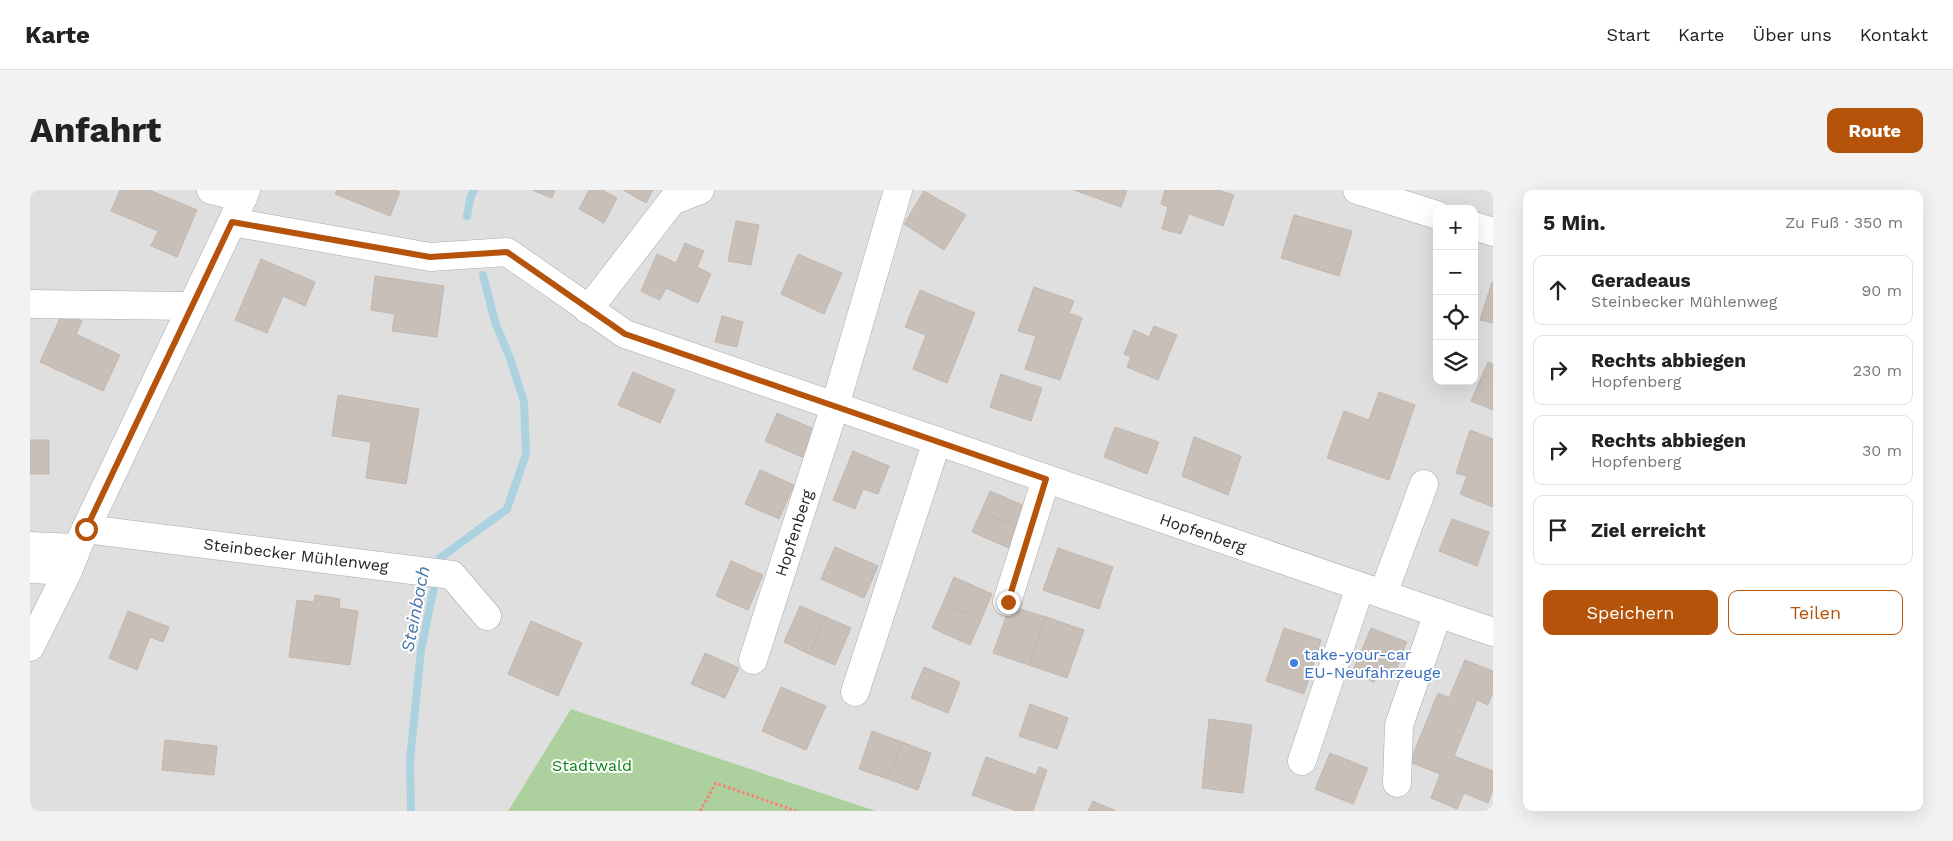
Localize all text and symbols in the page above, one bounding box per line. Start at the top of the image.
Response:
text: Karte [25,21,90,49]
text: Start [1606,24,1650,45]
text: Karte [1678,24,1725,45]
text: Über uns [1753,24,1832,45]
text: Kontakt [1860,24,1928,45]
button: Route [1827,108,1923,153]
text: Anfahrt [30,109,161,151]
map controls [1433,205,1478,385]
button: + [1433,205,1478,250]
text: 5 Min. [1543,210,1606,235]
text: Zu Fuß · 350 m [1785,213,1903,232]
button: − [1433,250,1478,295]
text: Geradeaus [1591,269,1691,292]
icon: ahead [1544,276,1572,304]
text: 90 m [1861,281,1902,300]
text: Steinbecker Mühlenweg [1591,292,1777,311]
button: locate [1433,295,1478,340]
button: layers [1433,340,1478,385]
text: Rechts abbiegen [1591,349,1746,372]
icon: right [1544,356,1572,384]
text: 230 m [1853,361,1902,380]
text: Hopfenberg [1591,372,1681,391]
text: Rechts abbiegen [1591,429,1746,452]
icon: right [1544,436,1572,464]
text: 30 m [1862,441,1902,460]
text: Hopfenberg [1591,452,1681,471]
street label: Hopfenberg [771,487,817,579]
street label: Hopfenberg [1157,509,1249,557]
icon: arrive [1544,516,1572,544]
route start [75,518,98,541]
text: Ziel erreicht [1591,519,1706,542]
street label: Steinbecker Mühlenweg [202,534,390,576]
water label: Steinbach [396,564,434,654]
button: Speichern [1543,590,1718,635]
button: Teilen [1728,590,1903,635]
route end [997,591,1020,614]
place label: take-your-car EU-Neufahrzeuge [1304,645,1441,682]
marker: take-your-car EU-Neufahrzeuge [1288,657,1300,669]
park label: Stadtwald [552,756,632,775]

